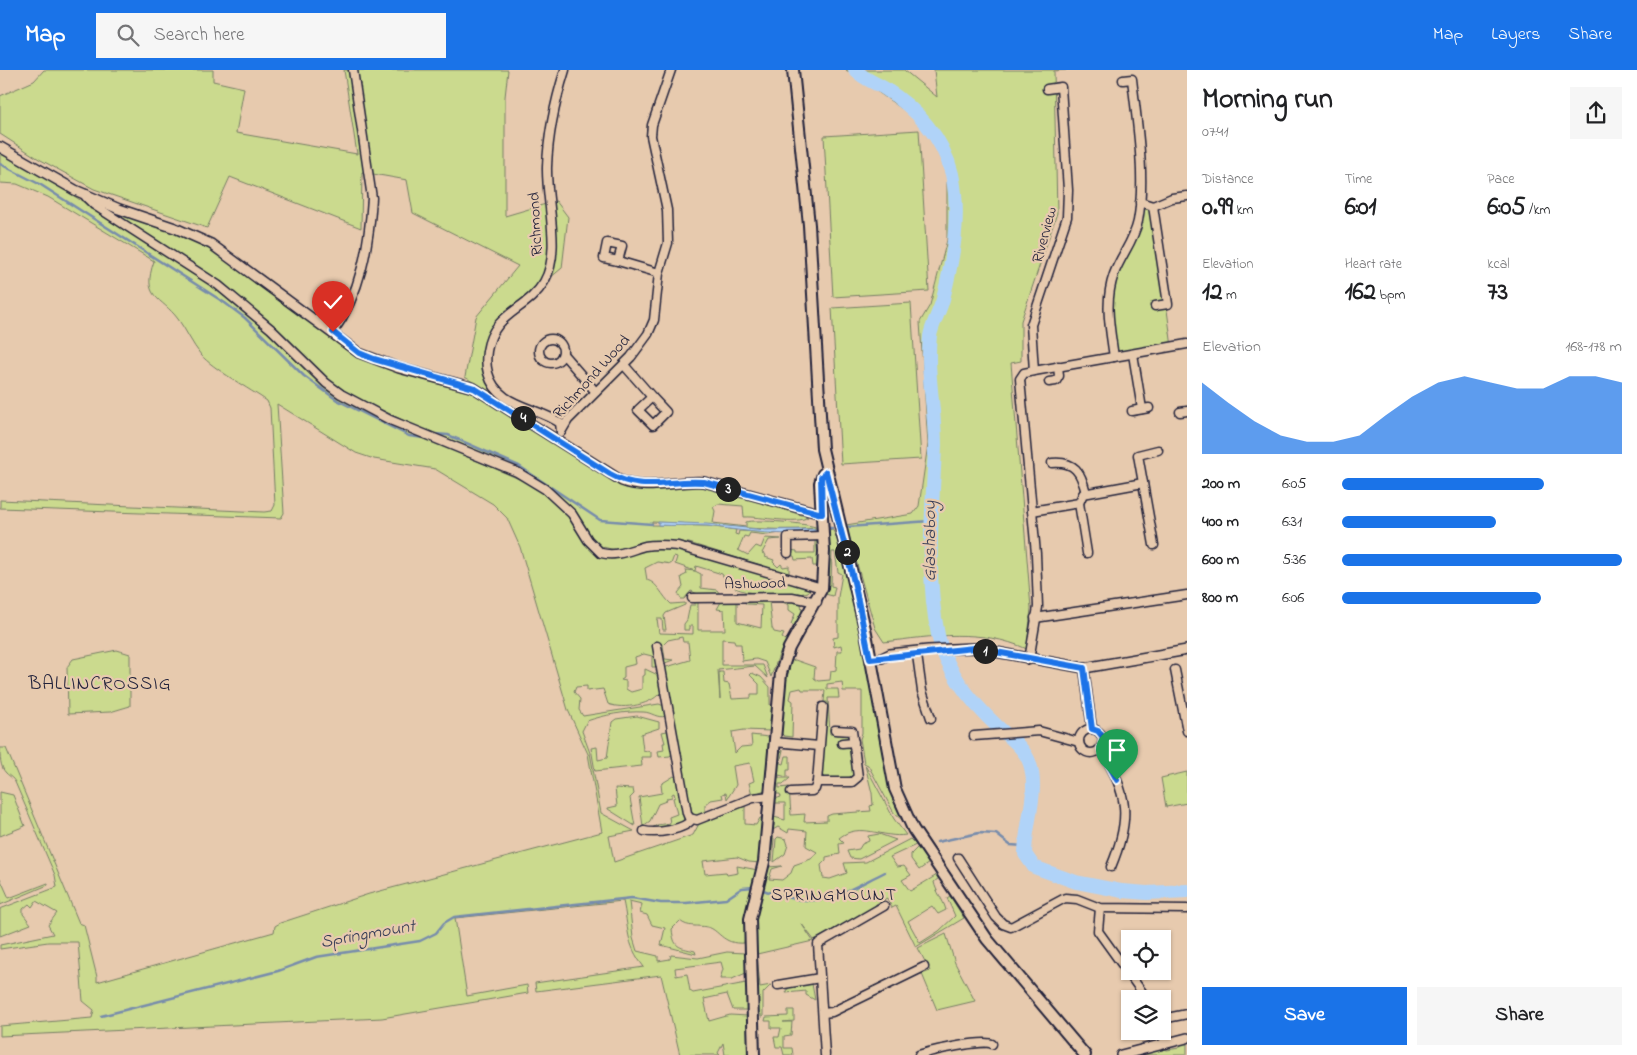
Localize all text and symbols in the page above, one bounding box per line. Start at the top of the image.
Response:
search box [96,13,446,58]
text: Map [25,18,66,53]
icon: search [114,21,142,49]
text: Search here [154,22,245,49]
text: Map [1433,22,1463,48]
text: Layers [1491,22,1541,48]
text: Share [1569,22,1612,48]
text: Morning run [1202,80,1333,121]
button: share [1570,87,1622,139]
text: 07:41 [1202,120,1229,144]
text: Distance [1202,169,1254,190]
text: Time [1345,169,1372,190]
text: Pace [1487,169,1515,190]
text: 0.99 [1202,190,1233,226]
text: 6:01 [1345,190,1377,226]
text: 6:05 [1487,190,1526,226]
street label: Richmond [522,191,550,257]
text: km [1233,200,1253,221]
text: /km [1526,200,1550,221]
street label: Riverview [1026,204,1064,266]
text: Elevation [1202,254,1253,275]
text: Heart rate [1345,254,1402,275]
text: kcal [1487,254,1510,275]
text: 12 [1202,275,1222,311]
text: 162 [1345,275,1376,311]
text: 73 [1487,275,1508,311]
pin [312,281,354,332]
text: m [1222,285,1237,306]
text: bpm [1376,285,1405,306]
icon: check [319,288,347,316]
street label: Richmond Wood [548,330,636,424]
text: Elevation [1202,335,1261,359]
text: 168–178 m [1565,335,1622,359]
pin: 4 [510,406,536,430]
text: 4 [521,408,526,429]
text: 200 m [1202,472,1240,496]
text: 6:05 [1282,472,1306,496]
pin: 3 [716,476,740,502]
text: 3 [726,479,731,500]
water label: Glashaboy [918,500,944,581]
text: 400 m [1202,510,1239,534]
text: 6:31 [1282,510,1302,534]
pin: 2 [834,540,860,564]
text: 2 [844,542,851,563]
text: 600 m [1202,548,1239,572]
text: 5:36 [1282,548,1306,572]
street label: Ashwood [724,571,786,597]
text: 800 m [1202,586,1238,610]
text: 6:06 [1282,586,1304,610]
pin: 1 [972,638,998,664]
text: 1 [983,641,988,662]
district label: BALLINCROSSIG [27,671,172,698]
pin [1096,729,1138,780]
icon: arrive [1103,736,1131,764]
district label: SPRINGMOUNT [771,883,897,909]
water label: Springmount [319,914,419,956]
map controls [1121,930,1171,1040]
button: locate [1121,930,1171,980]
button: Save [1202,987,1407,1045]
button: Share [1417,987,1622,1045]
button: layers [1121,990,1171,1040]

